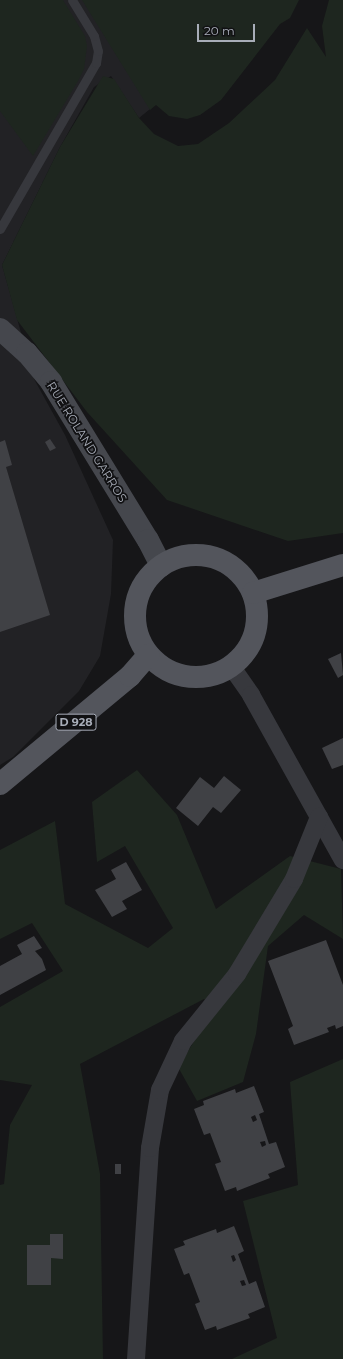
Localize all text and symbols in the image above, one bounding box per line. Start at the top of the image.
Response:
scale bar [199,16,257,42]
text: 20 m [204,23,235,38]
street label: RUE ROLAND GARROS [44,379,130,505]
road number: D 928 [55,713,97,731]

